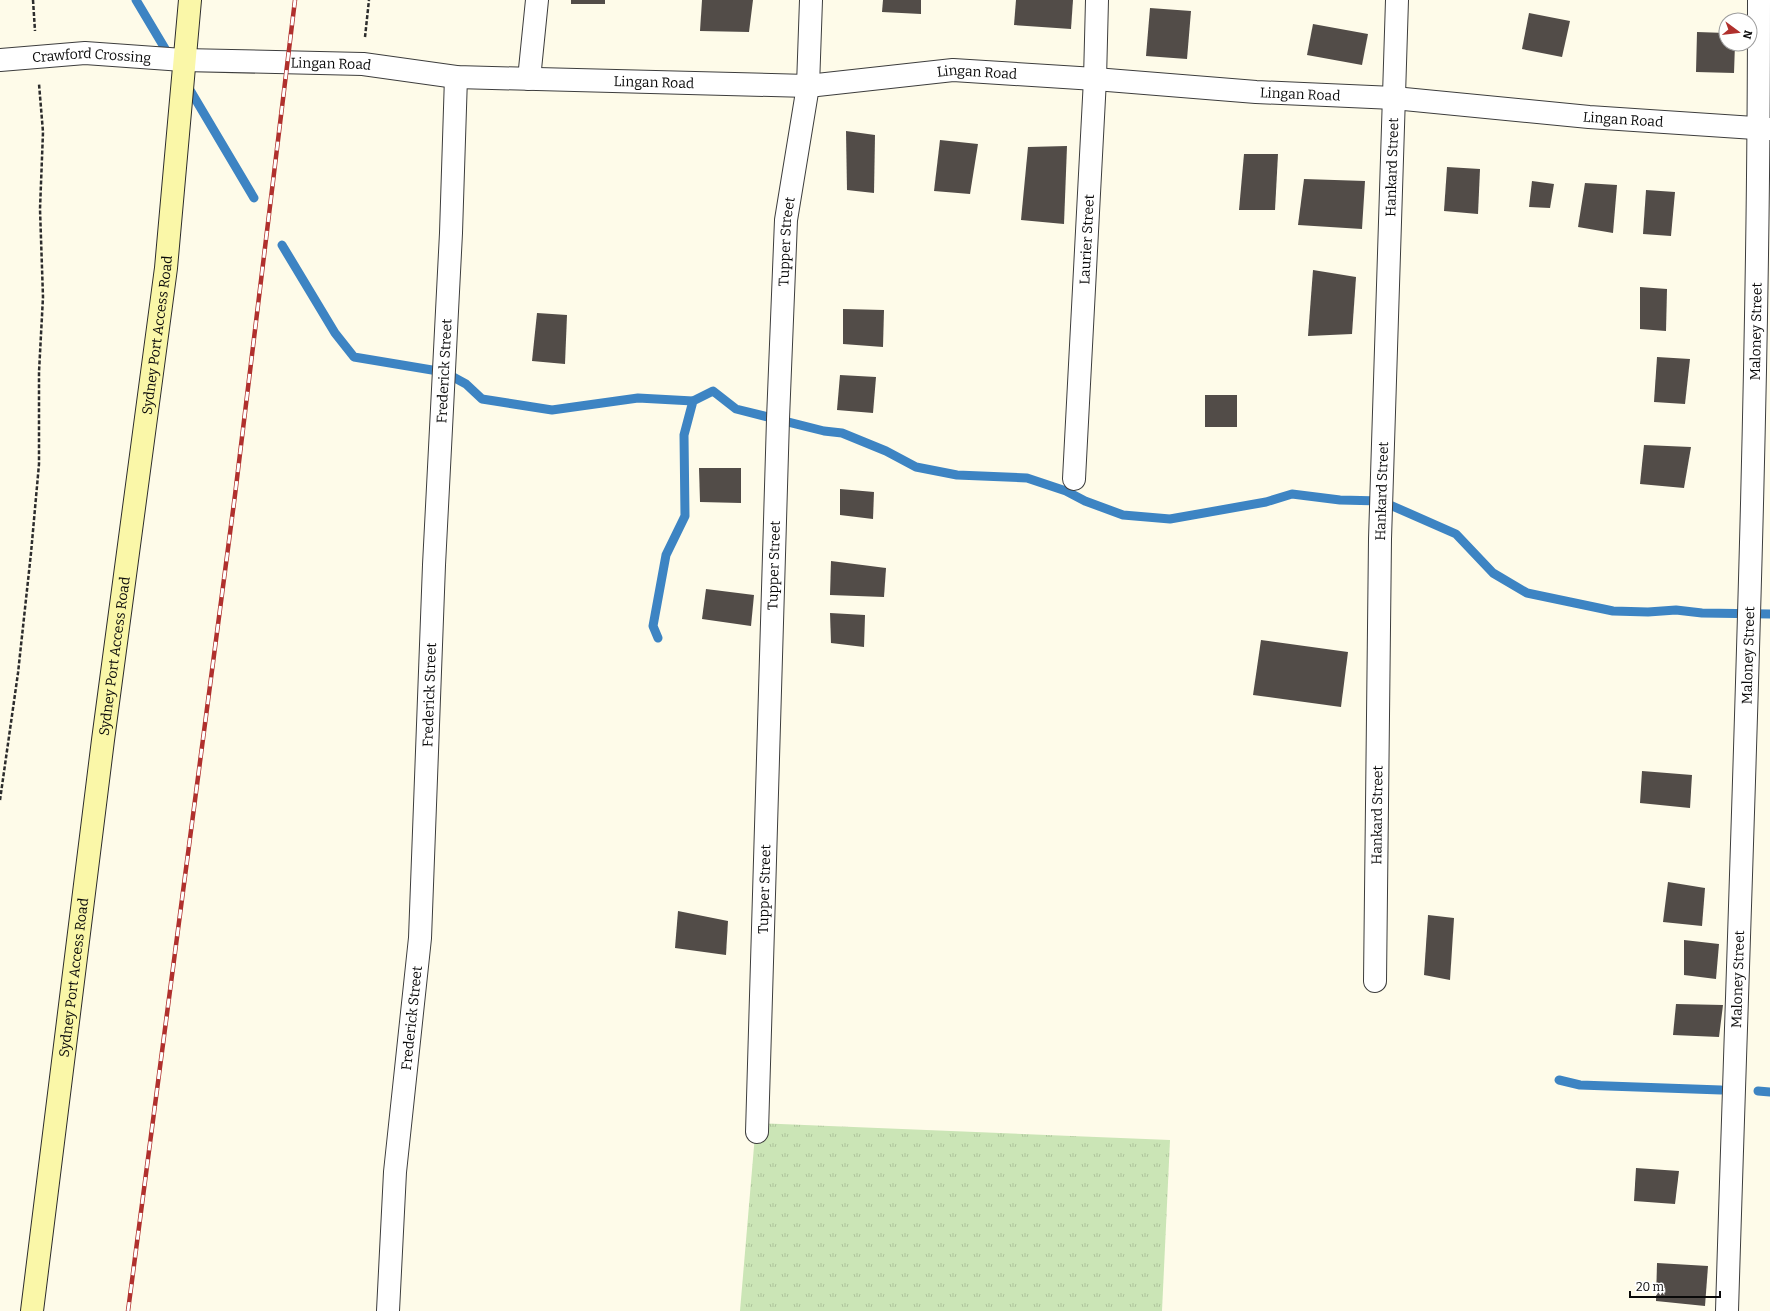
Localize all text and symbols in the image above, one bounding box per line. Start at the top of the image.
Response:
north arrow [1718,12,1758,52]
text: N [1740,29,1755,41]
street label: Crawford Crossing [31,44,152,66]
street label: Lingan Road [290,54,372,74]
street label: Lingan Road [936,61,1018,83]
street label: Lingan Road [613,73,694,92]
street label: Lingan Road [1260,84,1341,104]
street label: Lingan Road [1582,108,1664,130]
street label: Hankard Street [1382,117,1402,217]
street label: Laurier Street [1076,194,1097,285]
street label: Tupper Street [775,196,798,287]
street label: Sydney Port Access Road [138,255,176,416]
street label: Maloney Street [1746,282,1765,381]
street label: Frederick Street [433,318,455,424]
street label: Hankard Street [1371,441,1392,541]
street label: Tupper Street [764,520,784,610]
street label: Sydney Port Access Road [95,575,133,737]
street label: Maloney Street [1738,606,1758,705]
street label: Frederick Street [419,642,440,747]
street label: Hankard Street [1368,765,1386,865]
street label: Tupper Street [754,844,774,934]
street label: Sydney Port Access Road [55,897,92,1058]
street label: Maloney Street [1728,930,1748,1028]
street label: Frederick Street [397,965,425,1071]
scale bar [1630,1273,1720,1299]
text: 20 m [1636,1280,1665,1294]

